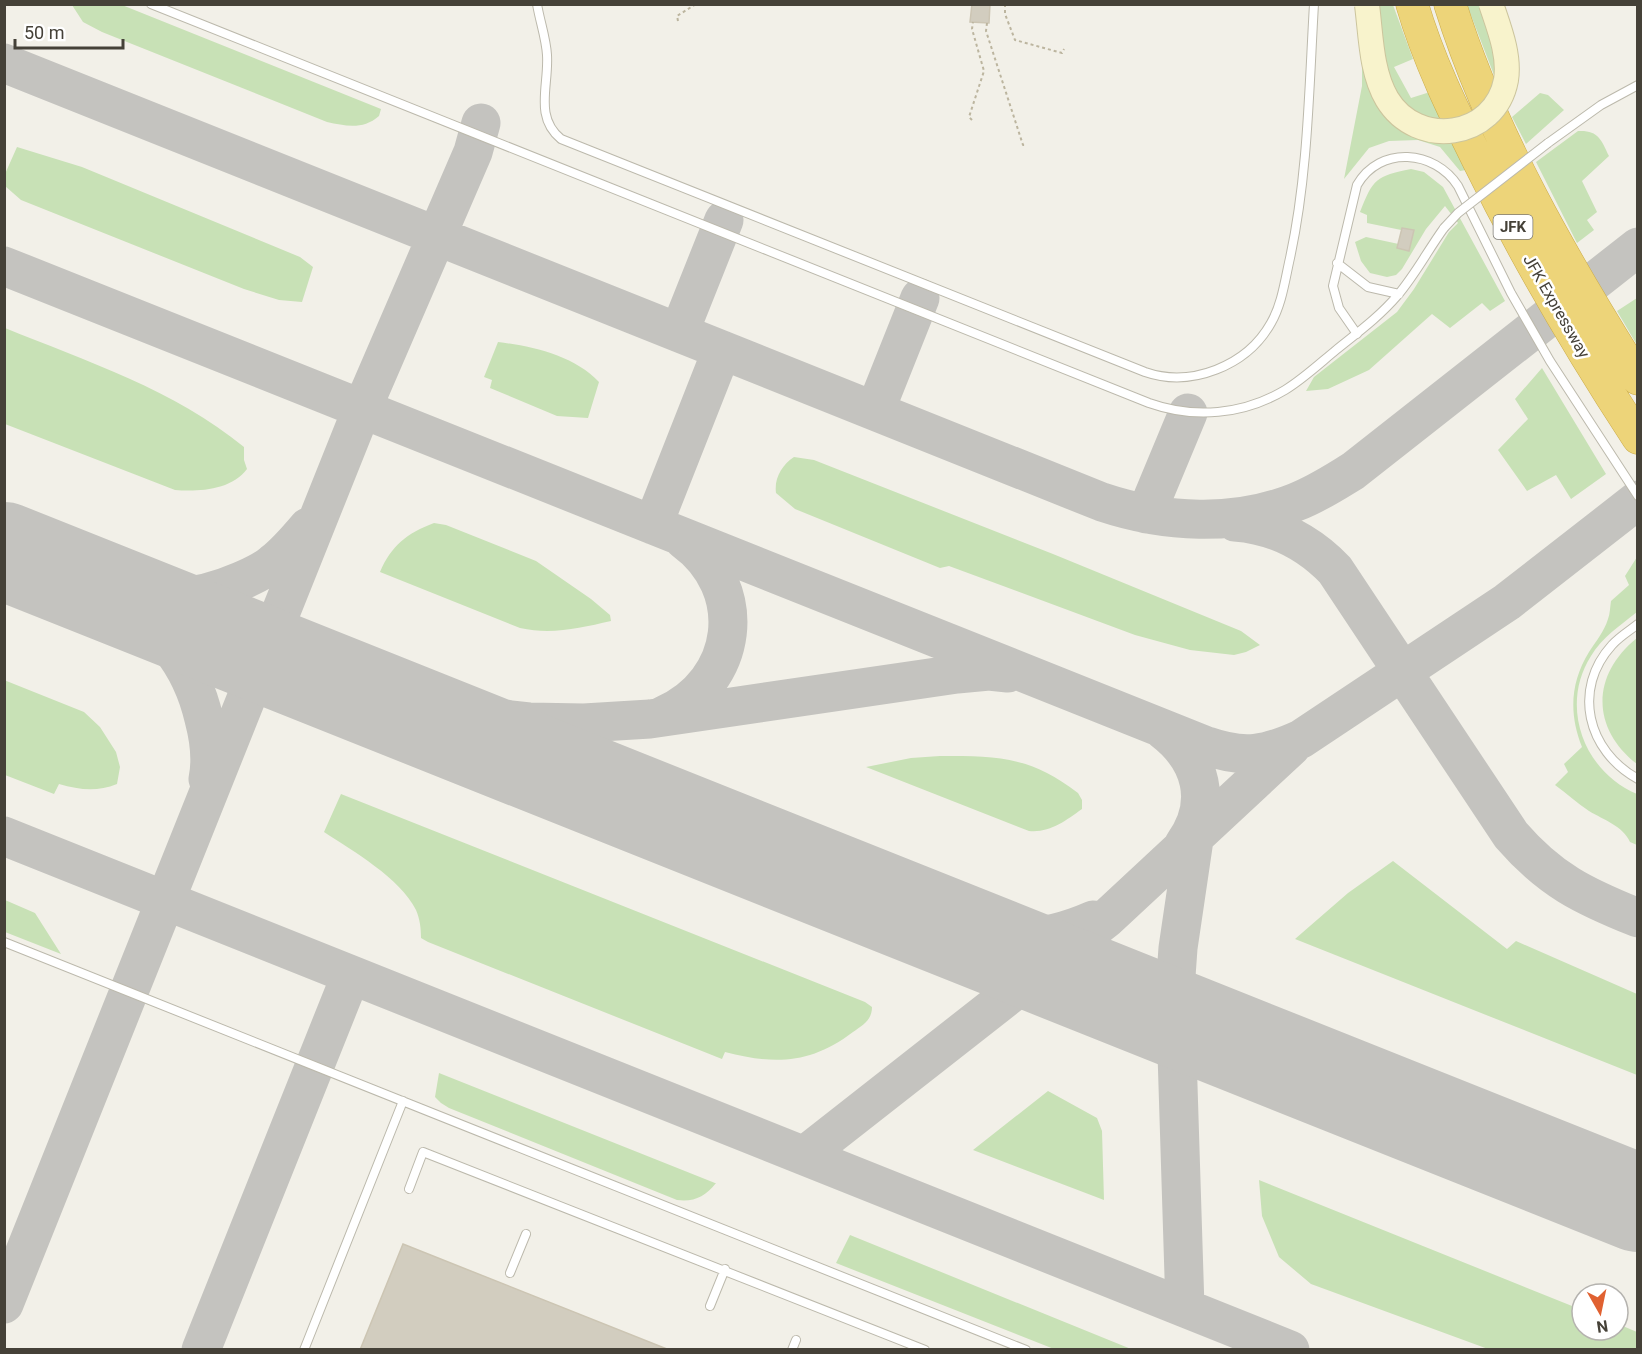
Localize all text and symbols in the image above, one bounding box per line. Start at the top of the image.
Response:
scale bar [15,12,123,50]
text: 50 m [24,22,64,43]
road number: JFK [1494,215,1532,239]
street label: JFK Expressway [1519,251,1594,362]
north arrow [1570,1282,1630,1342]
text: N [1595,1316,1609,1337]

